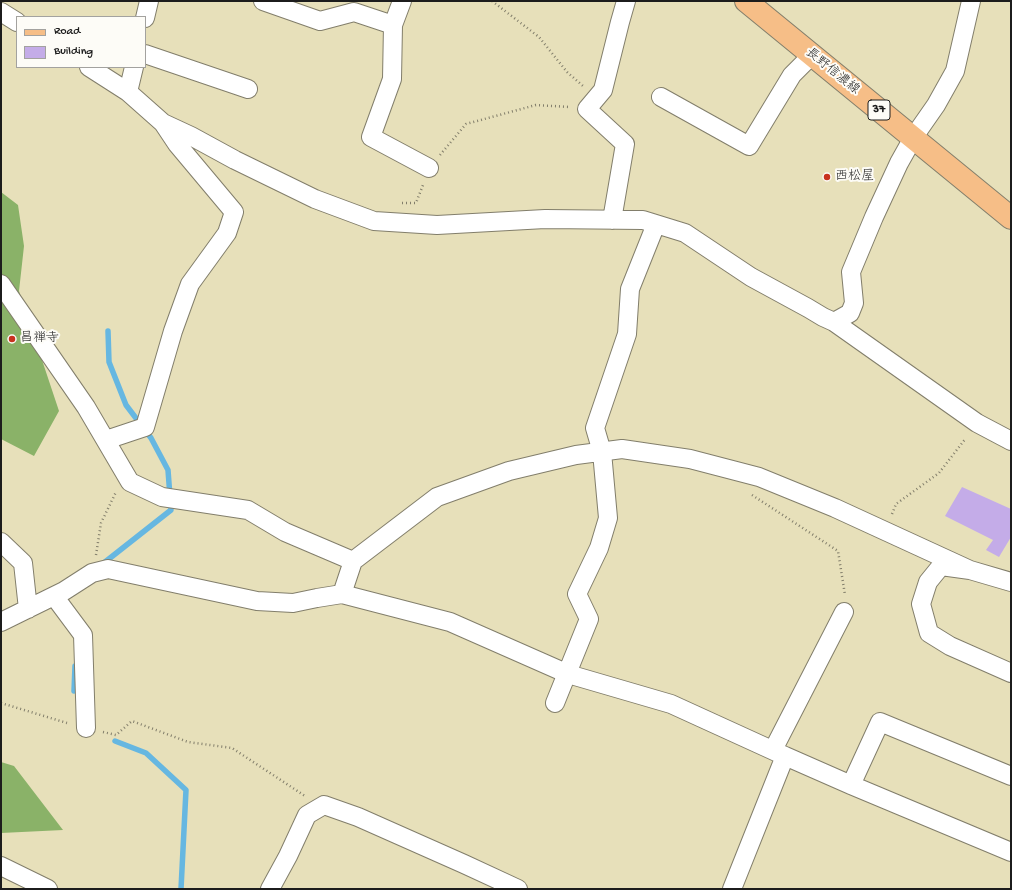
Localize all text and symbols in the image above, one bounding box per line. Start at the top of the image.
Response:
legend [16,16,146,68]
text: Road [54,25,80,39]
text: Building [54,45,93,59]
street label: 長野信濃線 [802,45,862,99]
road number: 37 [868,100,890,120]
place label: 西松屋 [835,169,874,185]
marker: 西松屋 [822,172,832,182]
place label: 昌禅寺 [20,331,59,347]
marker: 昌禅寺 [7,334,17,344]

